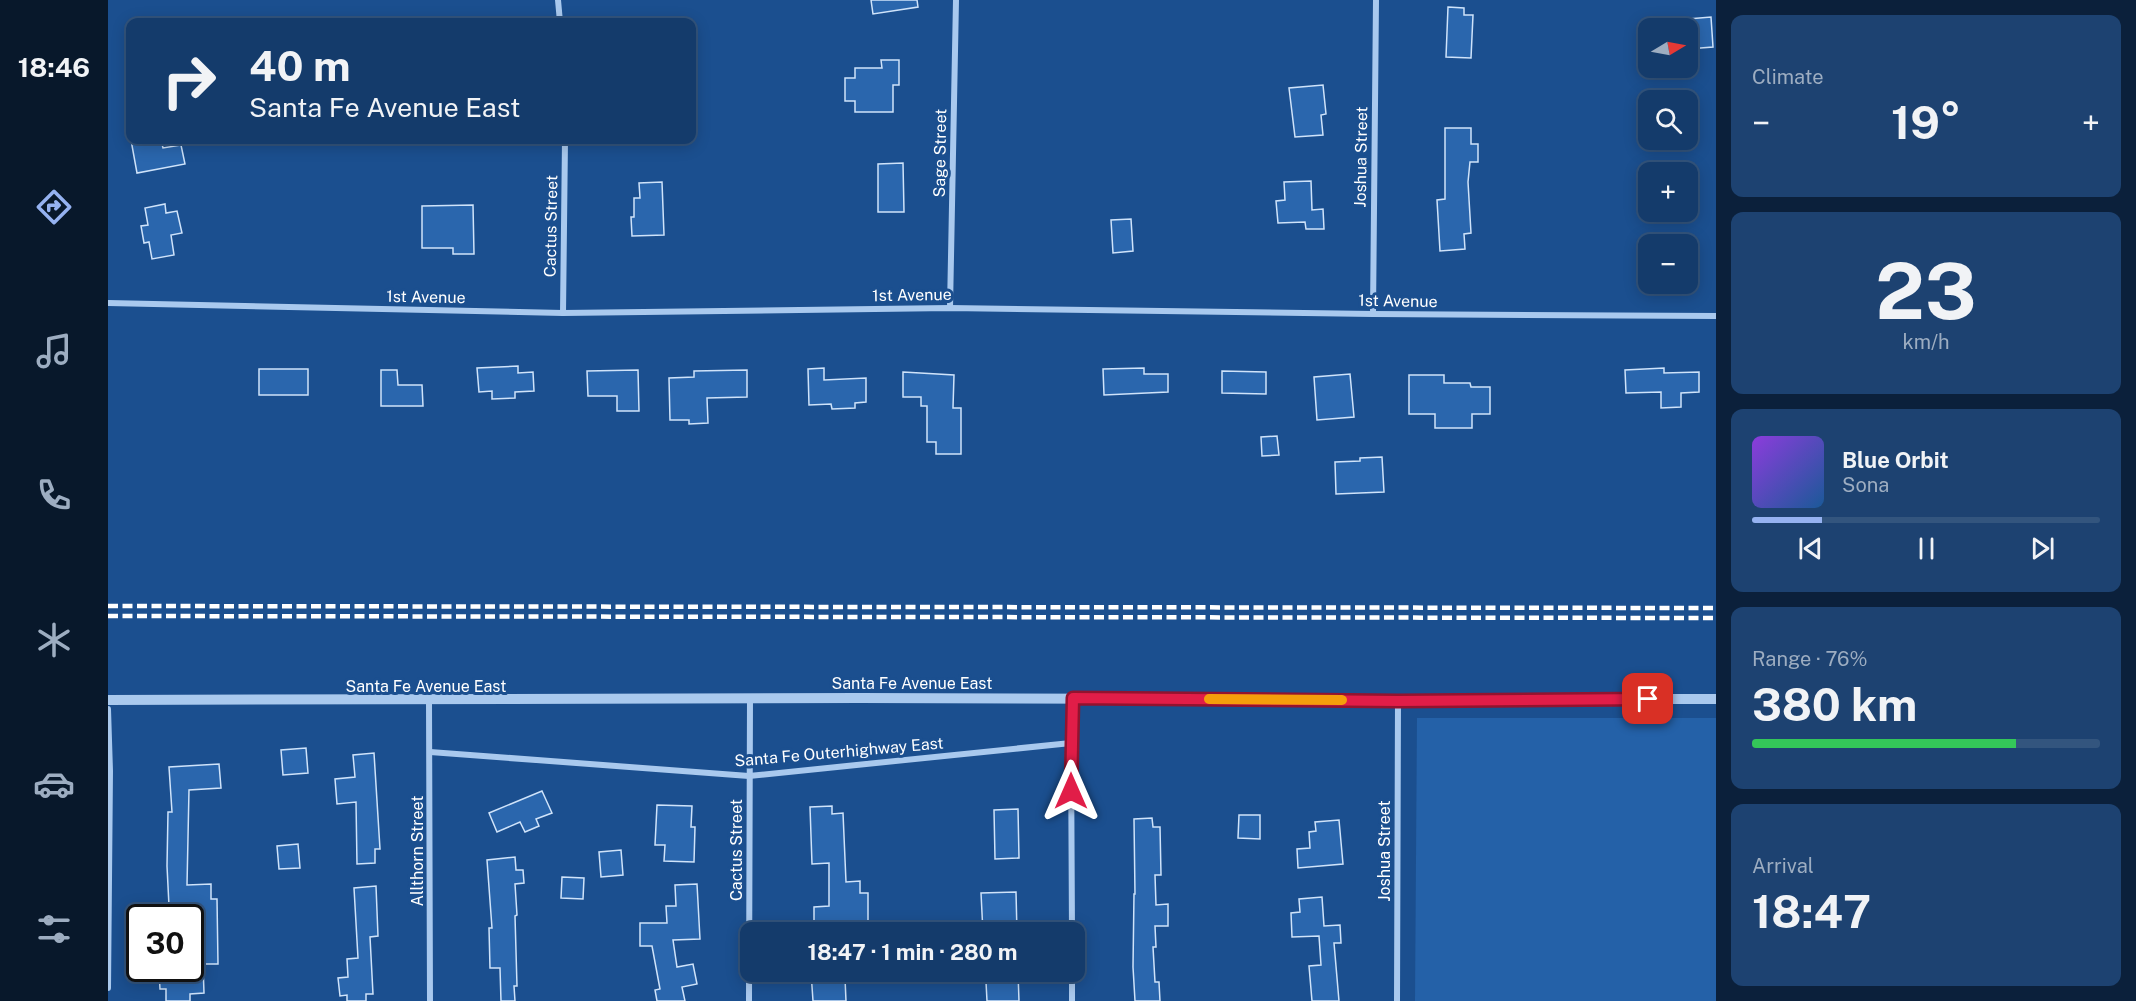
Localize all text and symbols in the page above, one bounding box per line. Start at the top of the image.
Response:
north arrow [1638,18,1698,78]
map controls [1638,18,1698,294]
text: 40 m [249,41,351,90]
icon: right [150,42,228,120]
text: 18:46 [18,51,90,83]
text: Climate [1752,65,1824,89]
button: search [1638,90,1698,150]
text: Santa Fe Avenue East [249,91,521,123]
text: 19° [1891,96,1961,149]
text: − [1752,104,1770,142]
text: + [2082,104,2100,142]
street label: Joshua Street [1351,106,1371,208]
street label: Sage Street [930,108,950,198]
button: + [1638,162,1698,222]
street label: Cactus Street [541,175,561,277]
icon: directions [33,186,75,228]
button: − [1638,234,1698,294]
text: 23 [1875,245,1977,337]
street label: 1st Avenue [872,285,952,305]
street label: 1st Avenue [386,287,466,307]
street label: 1st Avenue [1358,291,1438,311]
icon: music [33,330,75,372]
text: km/h [1902,330,1950,354]
text: Blue Orbit [1842,447,1949,473]
text: Sona [1842,473,1889,497]
icon: phone [33,474,75,516]
icon: previous [1794,532,1827,565]
icon: pause [1910,532,1943,565]
icon: next [2026,532,2059,565]
icon: climate [33,619,75,661]
text: Range · 76% [1752,647,1868,671]
pin [1622,673,1673,724]
street label: Santa Fe Avenue East [832,674,992,693]
street label: Santa Fe Avenue East [346,677,506,696]
text: 380 km [1752,678,1917,731]
icon: arrive [1631,682,1664,715]
street label: Santa Fe Outerhighway East [734,733,944,771]
position arrow [1039,759,1103,823]
icon: car [33,763,75,805]
street label: Allthorn Street [408,796,427,906]
street label: Cactus Street [727,799,746,901]
street label: Joshua Street [1375,800,1394,902]
text: Arrival [1752,854,1814,878]
text: 18:47 [1752,885,1871,938]
speed limit sign: 30 [126,904,204,982]
icon: filters [33,908,75,950]
text: 18:47 · 1 min · 280 m [808,939,1017,965]

